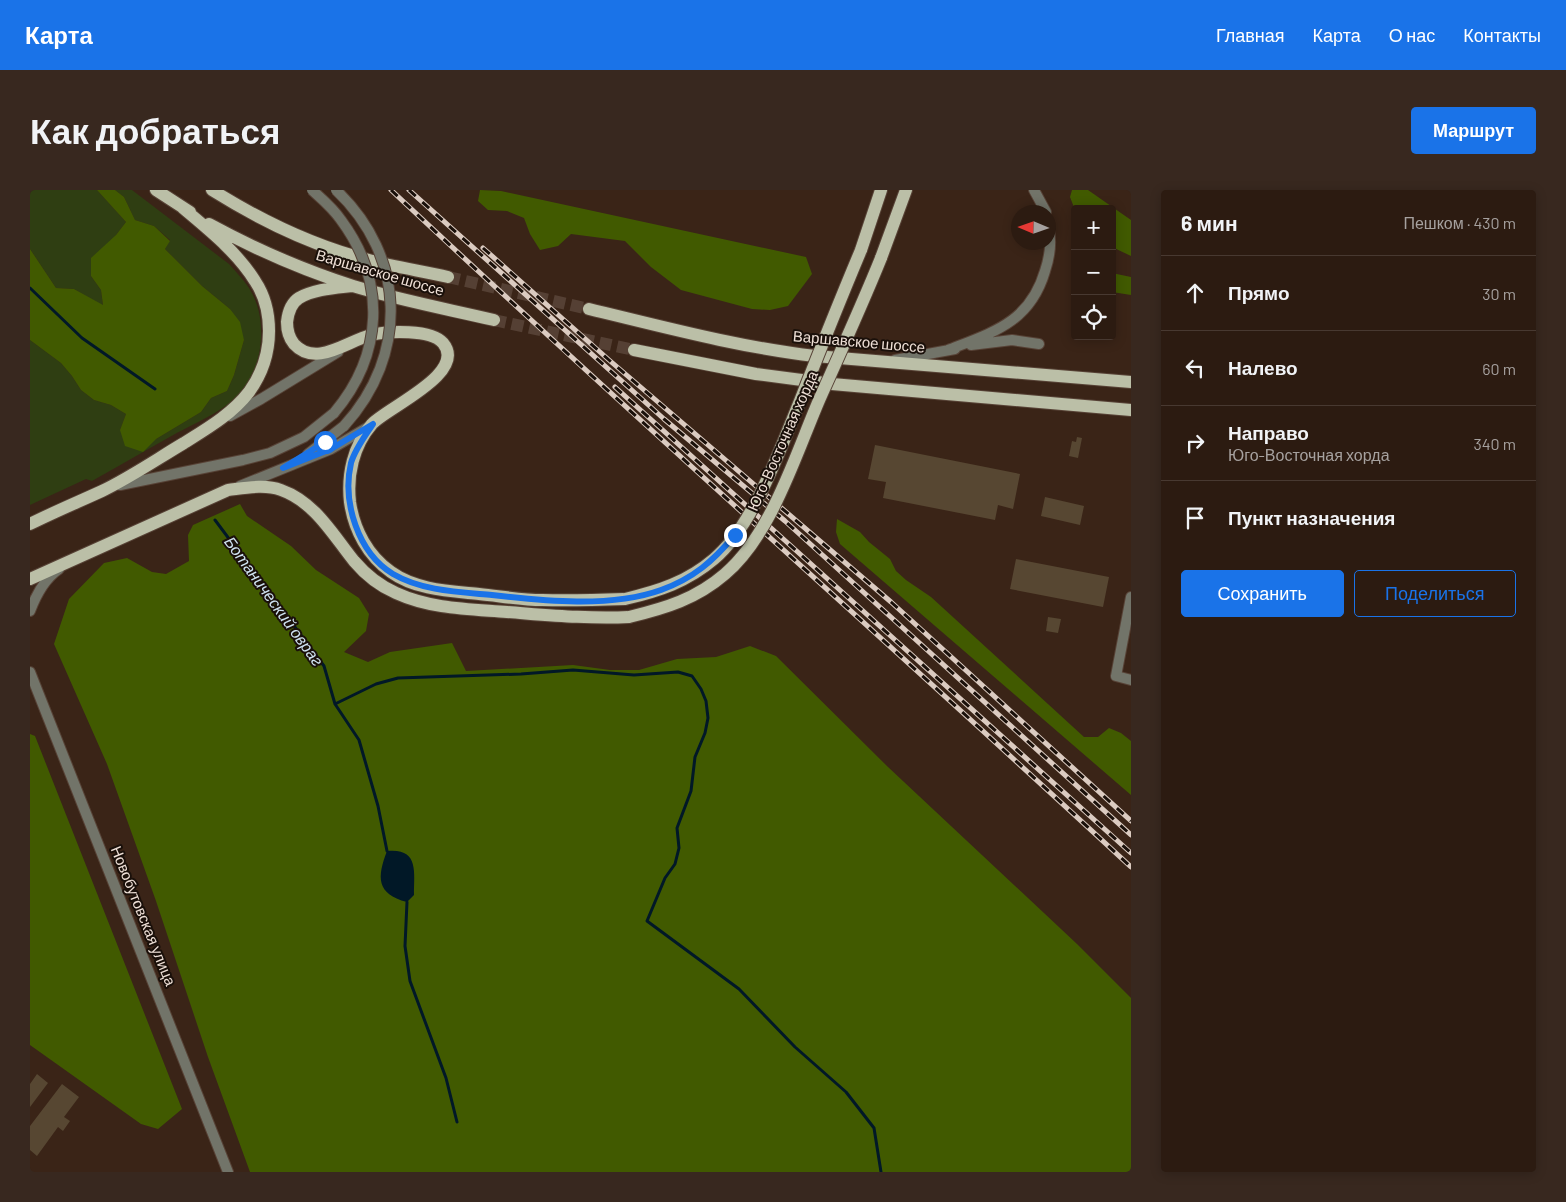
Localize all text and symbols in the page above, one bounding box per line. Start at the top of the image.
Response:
text: Карта [25,20,93,49]
text: Главная [1216,24,1285,46]
text: Карта [1313,24,1361,46]
text: О нас [1389,24,1435,46]
text: Контакты [1463,24,1541,46]
button: Маршрут [1411,107,1536,154]
text: Как добраться [30,109,280,151]
north arrow [1011,205,1056,250]
map controls [1071,205,1116,340]
button: + [1071,205,1116,250]
text: 6 мин [1181,210,1238,235]
text: Пешком · 430 m [1403,213,1516,232]
street label: Варшавское шоссе [314,245,446,299]
button: − [1071,250,1116,295]
icon: ahead [1181,279,1209,307]
text: Прямо [1228,281,1290,304]
text: 30 m [1482,284,1516,303]
button: locate [1071,295,1116,340]
street label: Варшавское шоссе [792,326,926,356]
icon: left [1181,354,1209,382]
text: Налево [1228,356,1298,379]
text: 60 m [1482,359,1516,378]
street label: Юго-Восточная хорда [743,367,821,513]
text: Направо [1228,421,1309,444]
icon: right [1181,429,1209,457]
route start [314,431,337,454]
text: 340 m [1473,434,1516,453]
text: Юго-Восточная хорда [1228,445,1390,464]
icon: arrive [1181,504,1209,532]
text: Пункт назначения [1228,506,1395,529]
route end [724,524,747,547]
water label: Ботанический овраг [221,532,328,669]
button: Сохранить [1181,570,1344,617]
button: Поделиться [1354,570,1516,617]
street label: Новобутовская улица [108,843,180,989]

